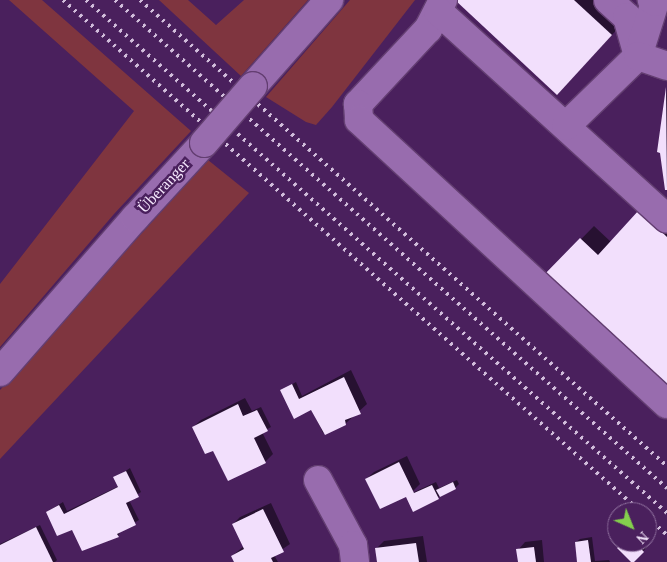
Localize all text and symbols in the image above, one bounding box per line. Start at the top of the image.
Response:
street label: Überanger [134,155,194,217]
north arrow [607,502,657,552]
text: N [633,529,651,546]

